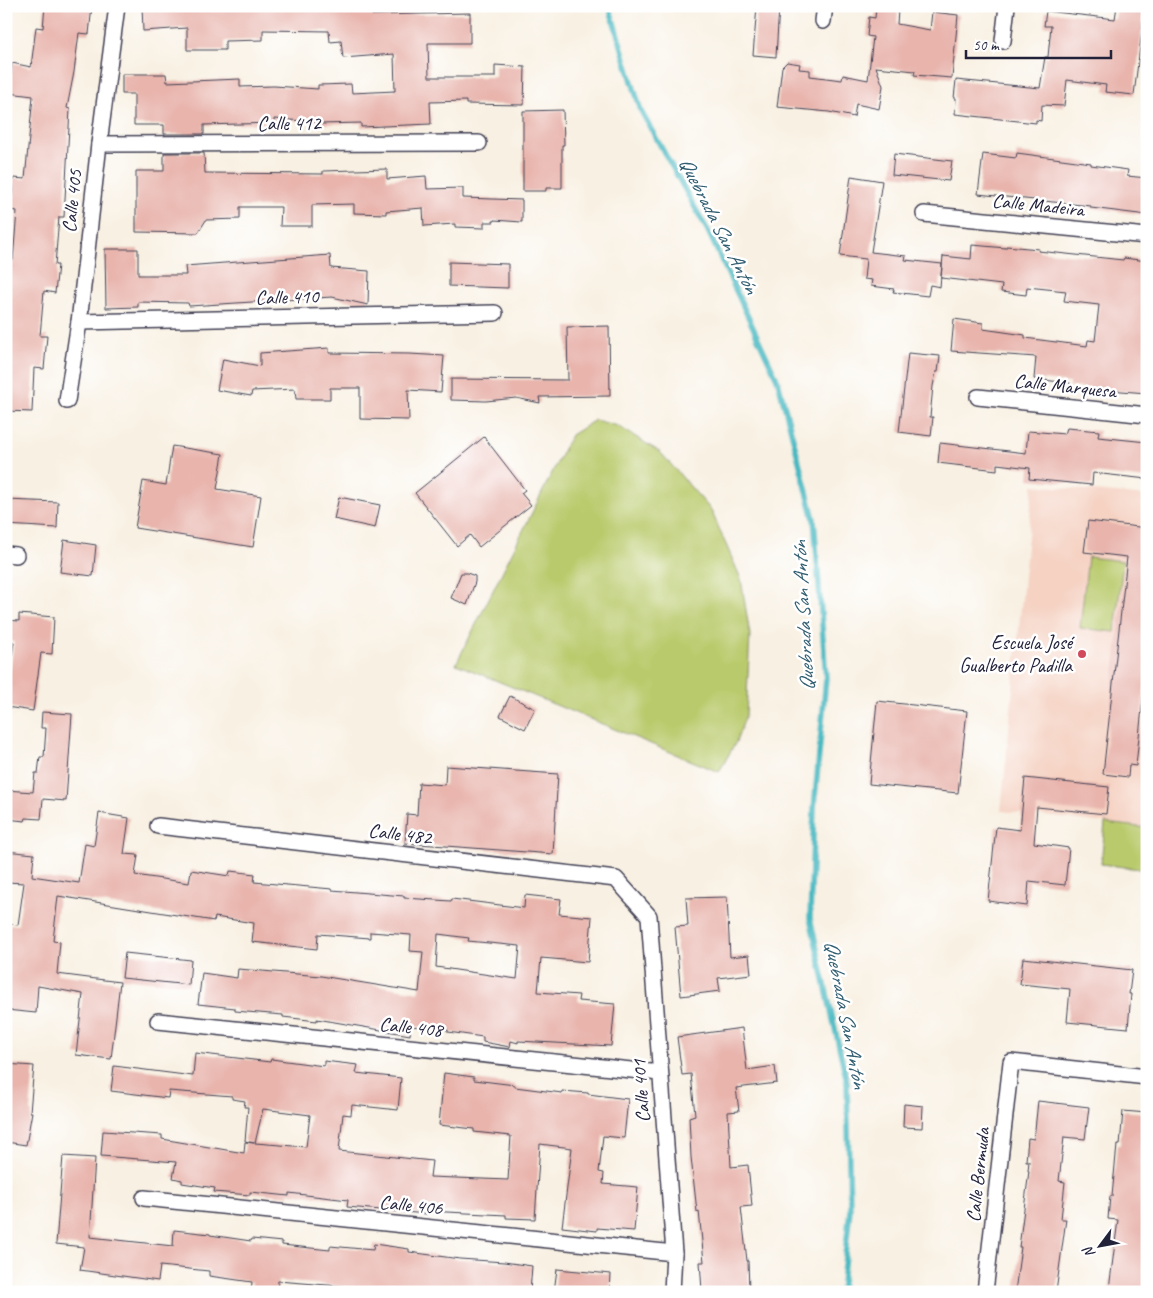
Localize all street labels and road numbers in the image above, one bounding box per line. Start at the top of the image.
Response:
street label: Calle 412 [257,111,323,136]
street label: Calle 405 [56,167,88,234]
street label: Calle Madeira [991,188,1087,222]
street label: Calle 410 [255,284,321,310]
street label: Calle Marquesa [1013,368,1119,404]
street label: Calle 482 [367,818,435,851]
street label: Calle 408 [378,1011,446,1043]
street label: Calle 401 [626,1058,656,1123]
street label: Calle Bermuda [961,1125,996,1223]
street label: Calle 406 [378,1189,445,1221]

